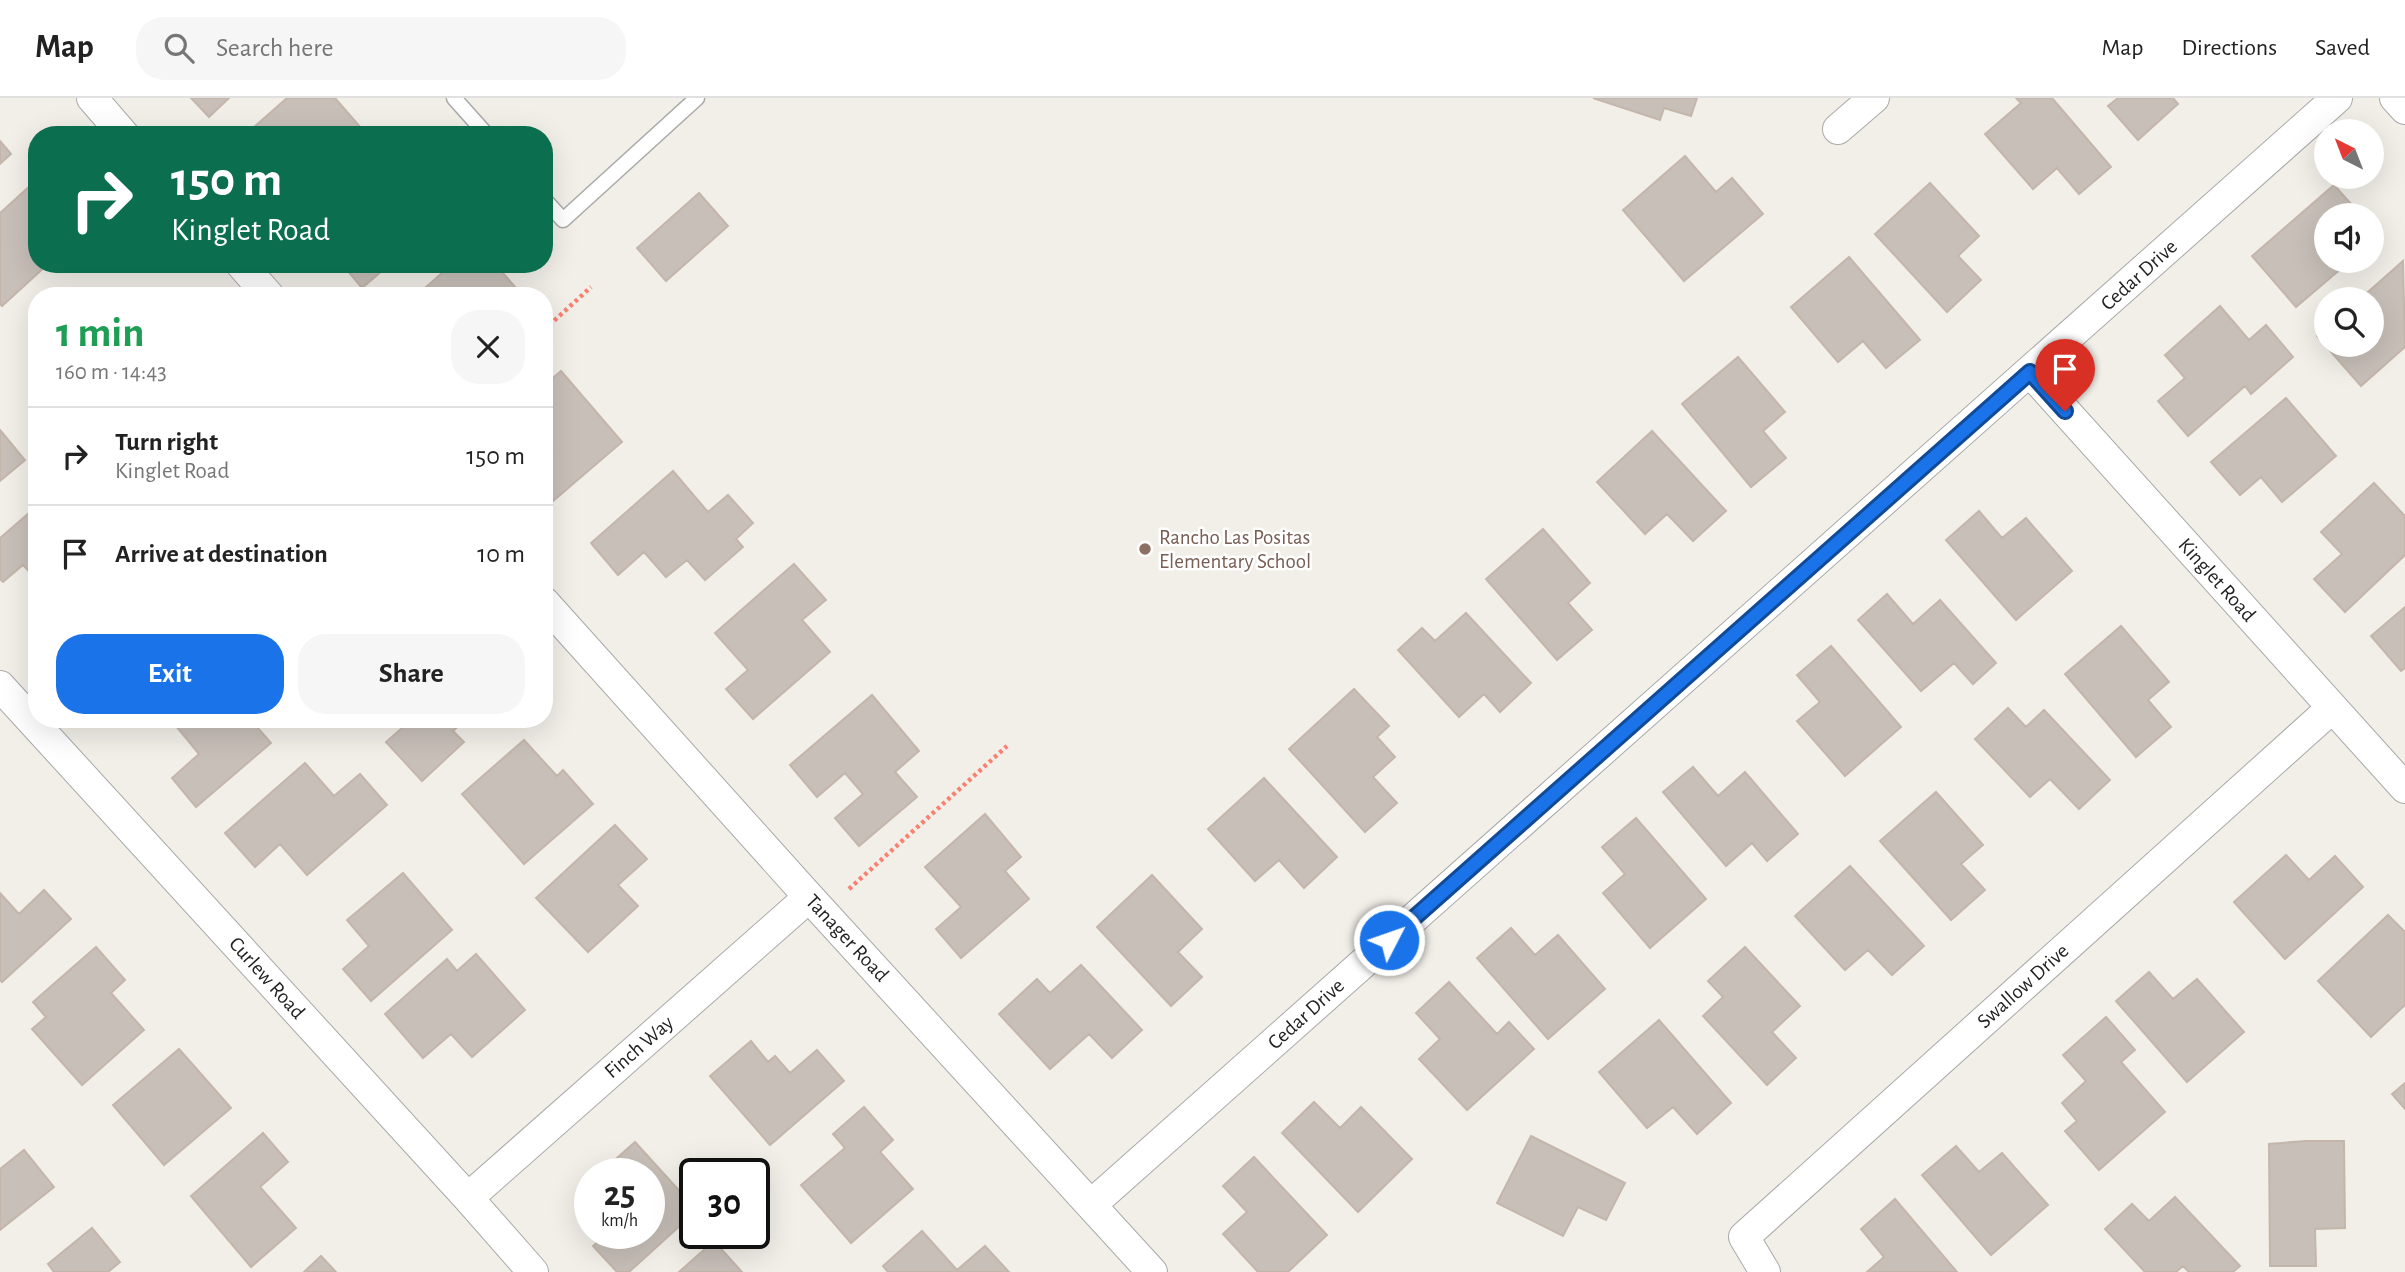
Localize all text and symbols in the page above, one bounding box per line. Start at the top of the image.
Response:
search box [136,17,626,80]
icon: search [160,29,198,67]
text: Map [35,31,94,64]
text: Search here [216,35,334,61]
text: Map [2101,36,2143,60]
text: Directions [2181,36,2277,60]
text: Saved [2315,36,2370,60]
north arrow [2314,119,2384,189]
map controls [2314,119,2384,357]
icon: right [56,154,147,245]
text: 150 m [171,156,282,205]
button: sound [2314,203,2384,273]
text: Kinglet Road [171,214,330,246]
street label: Cedar Drive [2097,236,2181,314]
button: search [2314,287,2384,357]
button: close [451,310,525,384]
text: 1 min [56,312,145,354]
pin [2035,339,2095,411]
icon: arrive [2046,350,2084,388]
text: 160 m · 14:43 [56,361,167,384]
text: Turn right [115,429,218,455]
icon: right [56,437,94,475]
text: 150 m [466,443,525,469]
text: Kinglet Road [115,460,229,483]
place label: Rancho Las Positas Elementary School [1159,527,1311,572]
street label: Kinglet Road [2174,534,2260,626]
icon: arrive [56,535,94,573]
text: Arrive at destination [115,541,328,567]
text: 10 m [477,541,525,567]
marker: Rancho Las Positas Elementary School [1137,541,1153,557]
button: Exit [56,634,284,714]
button: Share [298,634,525,714]
street label: Tanager Road [802,890,893,986]
position arrow [1352,903,1426,977]
street label: Curlew Road [225,933,309,1023]
street label: Swallow Drive [1973,940,2073,1032]
street label: Cedar Drive [1264,975,1348,1053]
street label: Finch Way [601,1012,677,1082]
speed limit sign: 30 [679,1158,770,1249]
text: 25 [604,1177,635,1212]
text: km/h [601,1212,638,1230]

